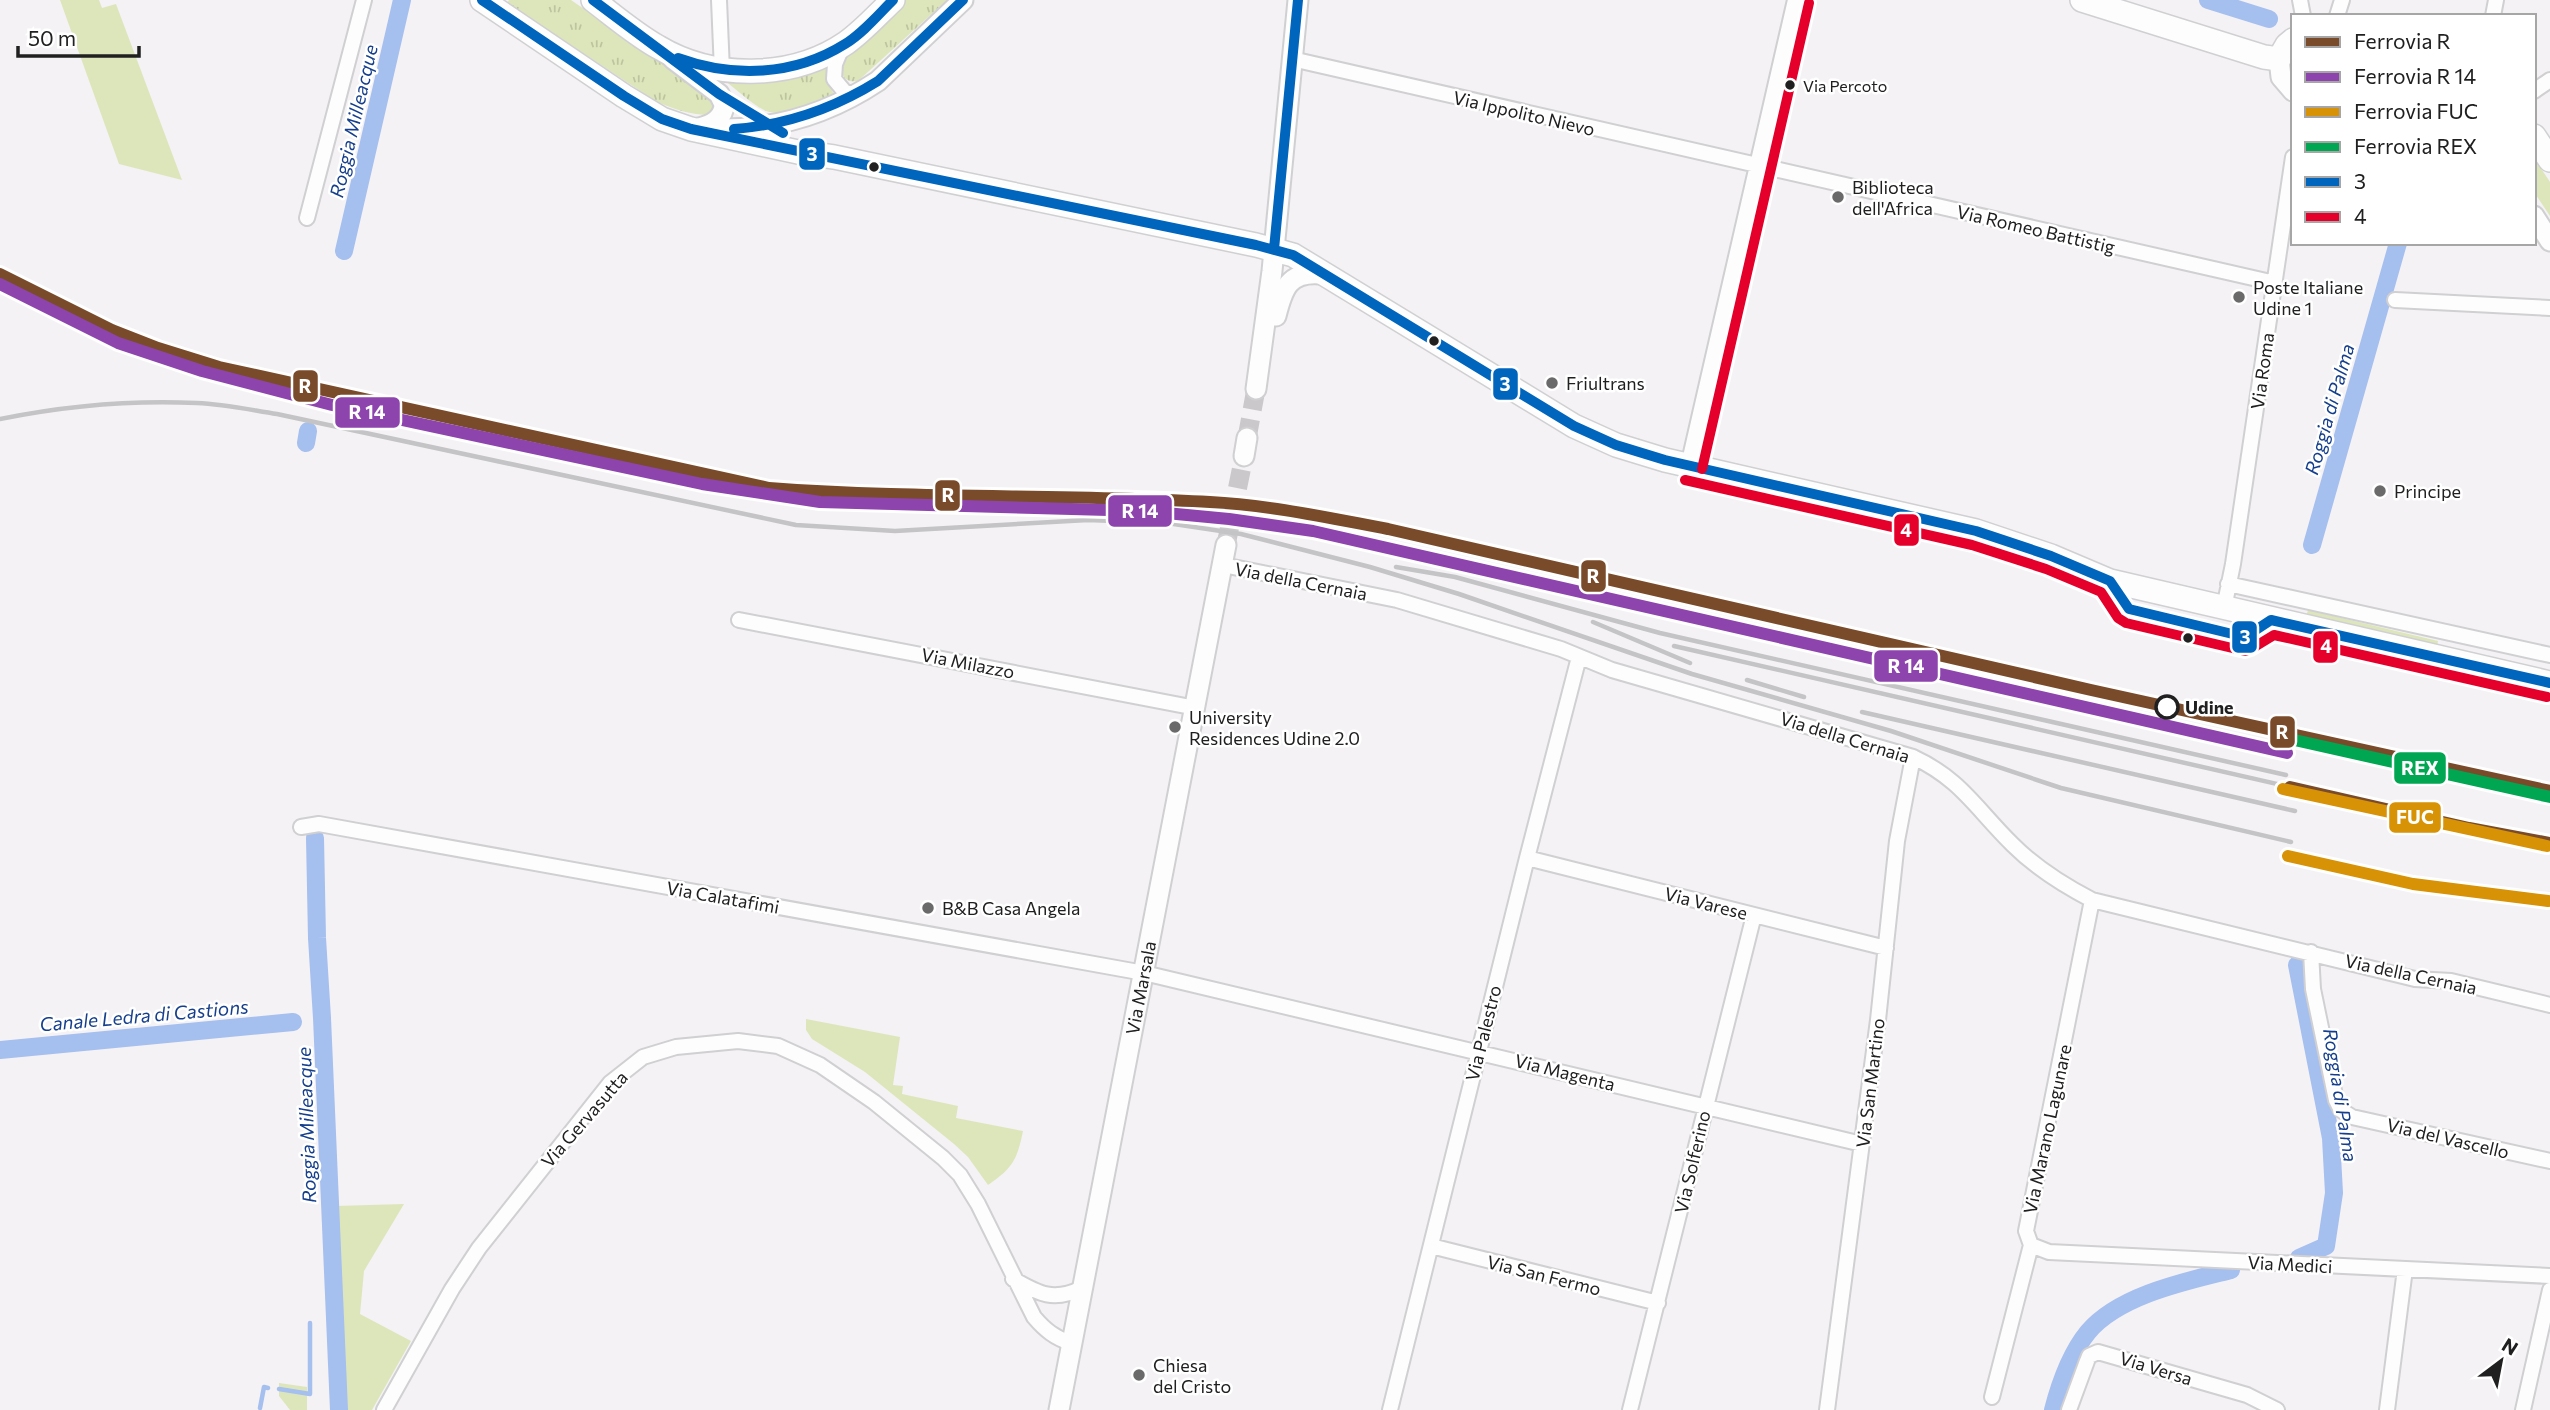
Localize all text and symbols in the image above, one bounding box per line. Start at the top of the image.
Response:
scale bar [18,14,138,58]
legend [2291,14,2536,245]
text: 50 m [28,25,76,50]
text: Ferrovia R [2354,28,2451,53]
water label: Roggia Milleacque [324,42,382,200]
text: Ferrovia R 14 [2354,63,2476,88]
place label: Via Percoto [1803,76,1887,95]
marker: Via Percoto [1783,78,1797,92]
street label: Via Ippolito Nievo [1451,86,1597,140]
text: Ferrovia FUC [2354,98,2478,123]
text: Ferrovia REX [2354,133,2477,158]
line badge: 3 [798,137,826,171]
text: 3 [806,142,818,165]
unlabelled marker [867,160,881,174]
text: 3 [2354,168,2366,193]
place label: Biblioteca dell'Africa [1852,176,1934,219]
marker: Biblioteca dell'Africa [1830,189,1846,205]
street label: Via Romeo Battistig [1955,200,2118,258]
text: 4 [2354,203,2367,228]
place label: Poste Italiane Udine 1 [2253,276,2363,319]
marker: Poste Italiane Udine 1 [2231,289,2247,305]
street label: Via Roma [2246,331,2278,411]
unlabelled marker [1427,334,1441,348]
water label: Roggia di Palma [2299,341,2359,477]
line badge: 3 [1492,367,1519,401]
line badge: R [292,369,319,403]
text: 3 [1499,372,1511,395]
place label: Friultrans [1566,372,1645,394]
text: R [298,374,312,397]
marker: Friultrans [1544,375,1560,391]
line badge: R 14 [334,396,401,429]
text: R 14 [348,400,386,423]
line badge: R [934,479,961,512]
place label: Principe [2394,480,2461,502]
text: R [941,483,955,506]
marker: Principe [2372,483,2388,499]
line badge: R 14 [1107,494,1173,528]
text: R 14 [1121,499,1159,522]
line badge: 4 [1893,513,1920,547]
text: 4 [1900,518,1912,541]
street label: Via della Cernaia [1233,557,1369,605]
line badge: R [1580,559,1607,593]
text: R [1586,564,1600,587]
line badge: 3 [2231,620,2258,654]
text: 3 [2239,625,2251,648]
line badge: 4 [2312,630,2339,664]
unlabelled marker [2181,631,2195,645]
text: 4 [2320,634,2332,657]
street label: Via Milazzo [920,643,1016,683]
line badge: R 14 [1873,649,1939,683]
text: R 14 [1887,654,1925,677]
marker: Udine [2155,695,2179,719]
place label: Udine [2185,696,2234,718]
place label: University Residences Udine 2.0 [1189,706,1360,749]
street label: Via della Cernaia [1777,707,1913,767]
line badge: R [2269,715,2296,749]
marker: University Residences Udine 2.0 [1167,719,1183,735]
text: R [2275,720,2289,743]
line badge: REX [2393,751,2447,785]
text: REX [2401,756,2439,779]
line badge: FUC [2388,801,2442,834]
text: FUC [2396,805,2434,828]
street label: Via Calatafimi [665,876,781,918]
street label: Via Varese [1662,882,1750,924]
place label: B&B Casa Angela [942,897,1080,919]
marker: B&B Casa Angela [920,900,936,916]
street label: Via Marsala [1121,939,1160,1036]
street label: Via della Cernaia [2343,949,2479,999]
street label: Via Palestro [1460,983,1506,1083]
water label: Canale Ledra di Castions [39,994,250,1036]
street label: Via San Martino [1851,1017,1889,1149]
water label: Roggia di Palma [2319,1026,2363,1164]
street label: Via Marano Lagunare [2018,1042,2076,1216]
water label: Roggia Milleacque [292,1046,320,1204]
street label: Via Magenta [1513,1049,1617,1095]
street label: Via Gervasutta [536,1066,632,1172]
street label: Via Solferino [1669,1108,1715,1216]
street label: Via del Vascello [2385,1113,2511,1163]
street label: Via San Fermo [1485,1250,1603,1300]
street label: Via Medici [2247,1251,2333,1277]
north arrow [2466,1326,2536,1396]
text: N [2498,1333,2522,1360]
street label: Via Versa [2117,1347,2195,1389]
place label: Chiesa del Cristo [1153,1354,1231,1397]
marker: Chiesa del Cristo [1131,1367,1147,1383]

